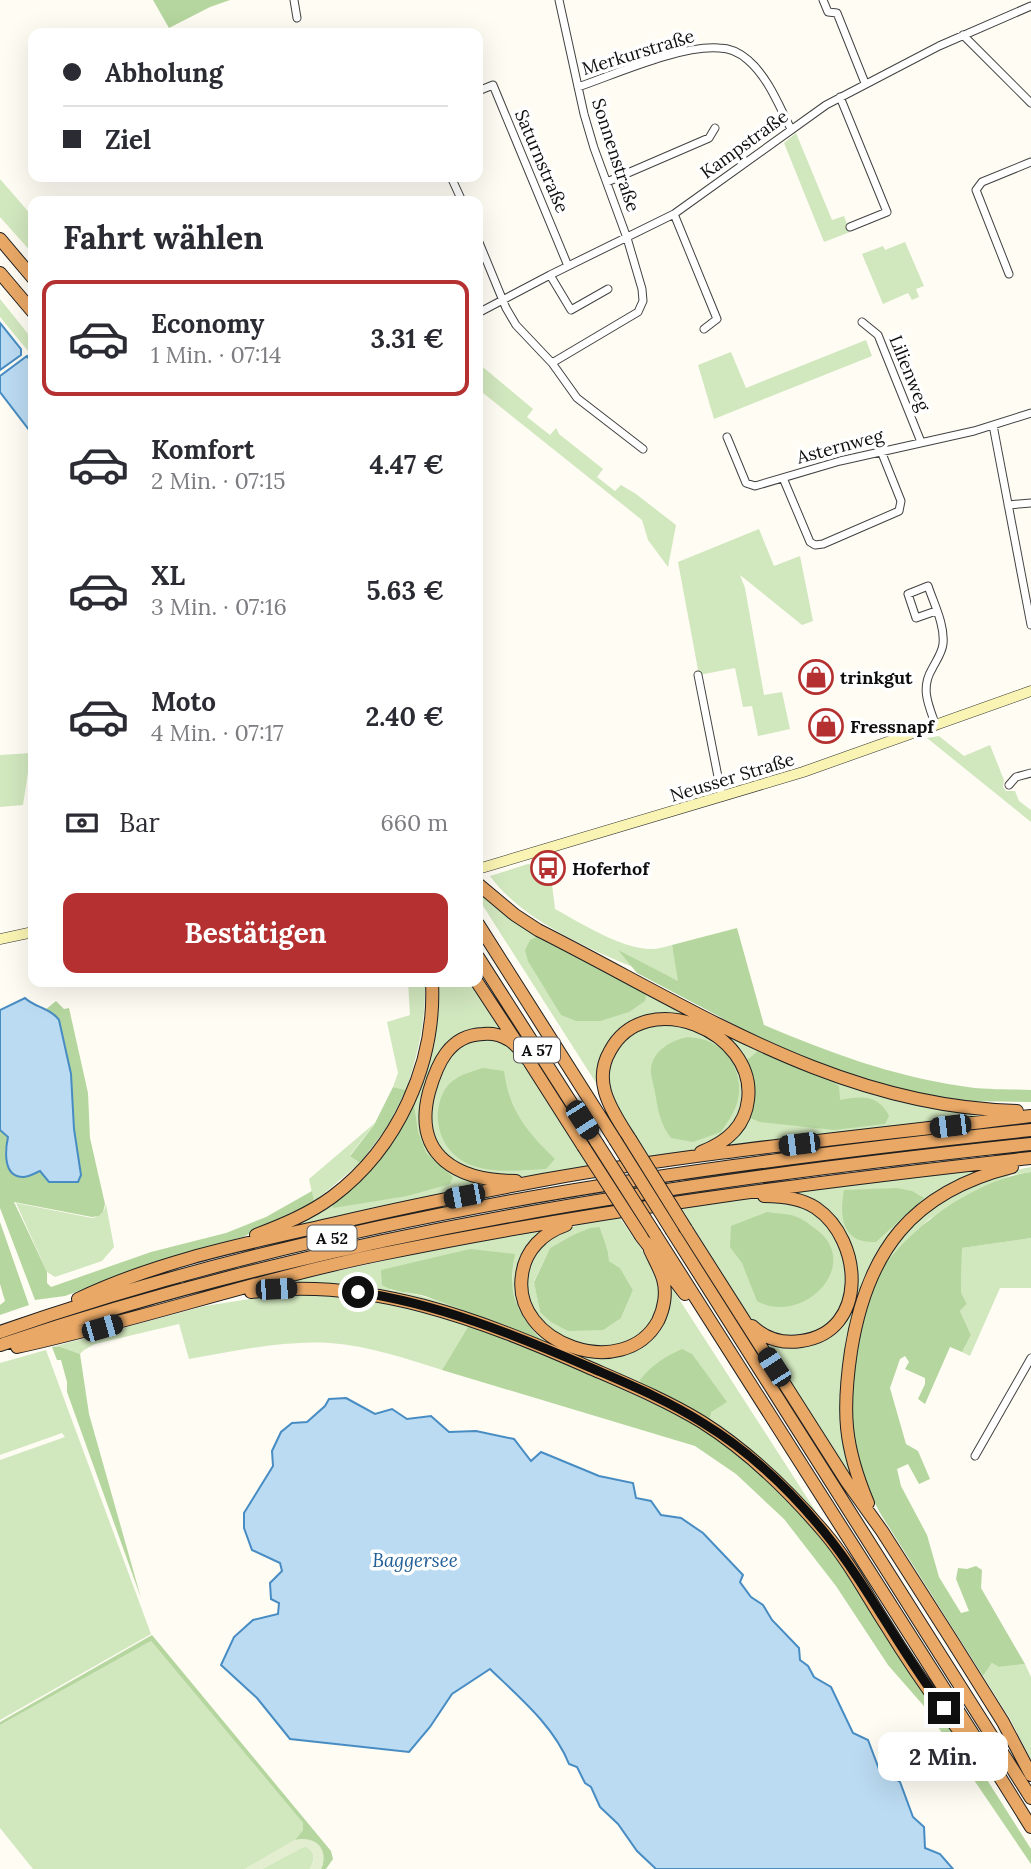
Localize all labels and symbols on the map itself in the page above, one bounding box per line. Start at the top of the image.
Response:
street label: Merkurstraße [579,24,697,80]
street label: Sonnenstraße [587,96,645,215]
street label: Kampstraße [696,104,792,183]
street label: Saturnstraße [510,106,574,216]
street label: Lilienweg [884,332,936,415]
street label: Asternweg [793,423,887,469]
shop icon: trinkgut [797,658,835,696]
place label: trinkgut [840,666,913,689]
shop icon: Fressnapf [807,707,845,745]
place label: Fressnapf [850,715,935,738]
street label: Neusser Straße [667,747,797,807]
bus stop icon: Hoferhof [529,849,567,887]
place label: Hoferhof [572,857,650,880]
road number: A 57 [514,1038,560,1062]
car [562,1097,603,1143]
car [928,1113,973,1139]
car [777,1131,822,1157]
car [442,1182,487,1210]
road number: A 52 [308,1226,356,1250]
route start [342,1276,374,1308]
car [255,1277,298,1301]
car [79,1312,126,1344]
car [754,1344,795,1390]
water label: Baggersee [372,1548,458,1572]
route end [928,1692,960,1724]
callout: 2 Min. [879,1732,1009,1782]

